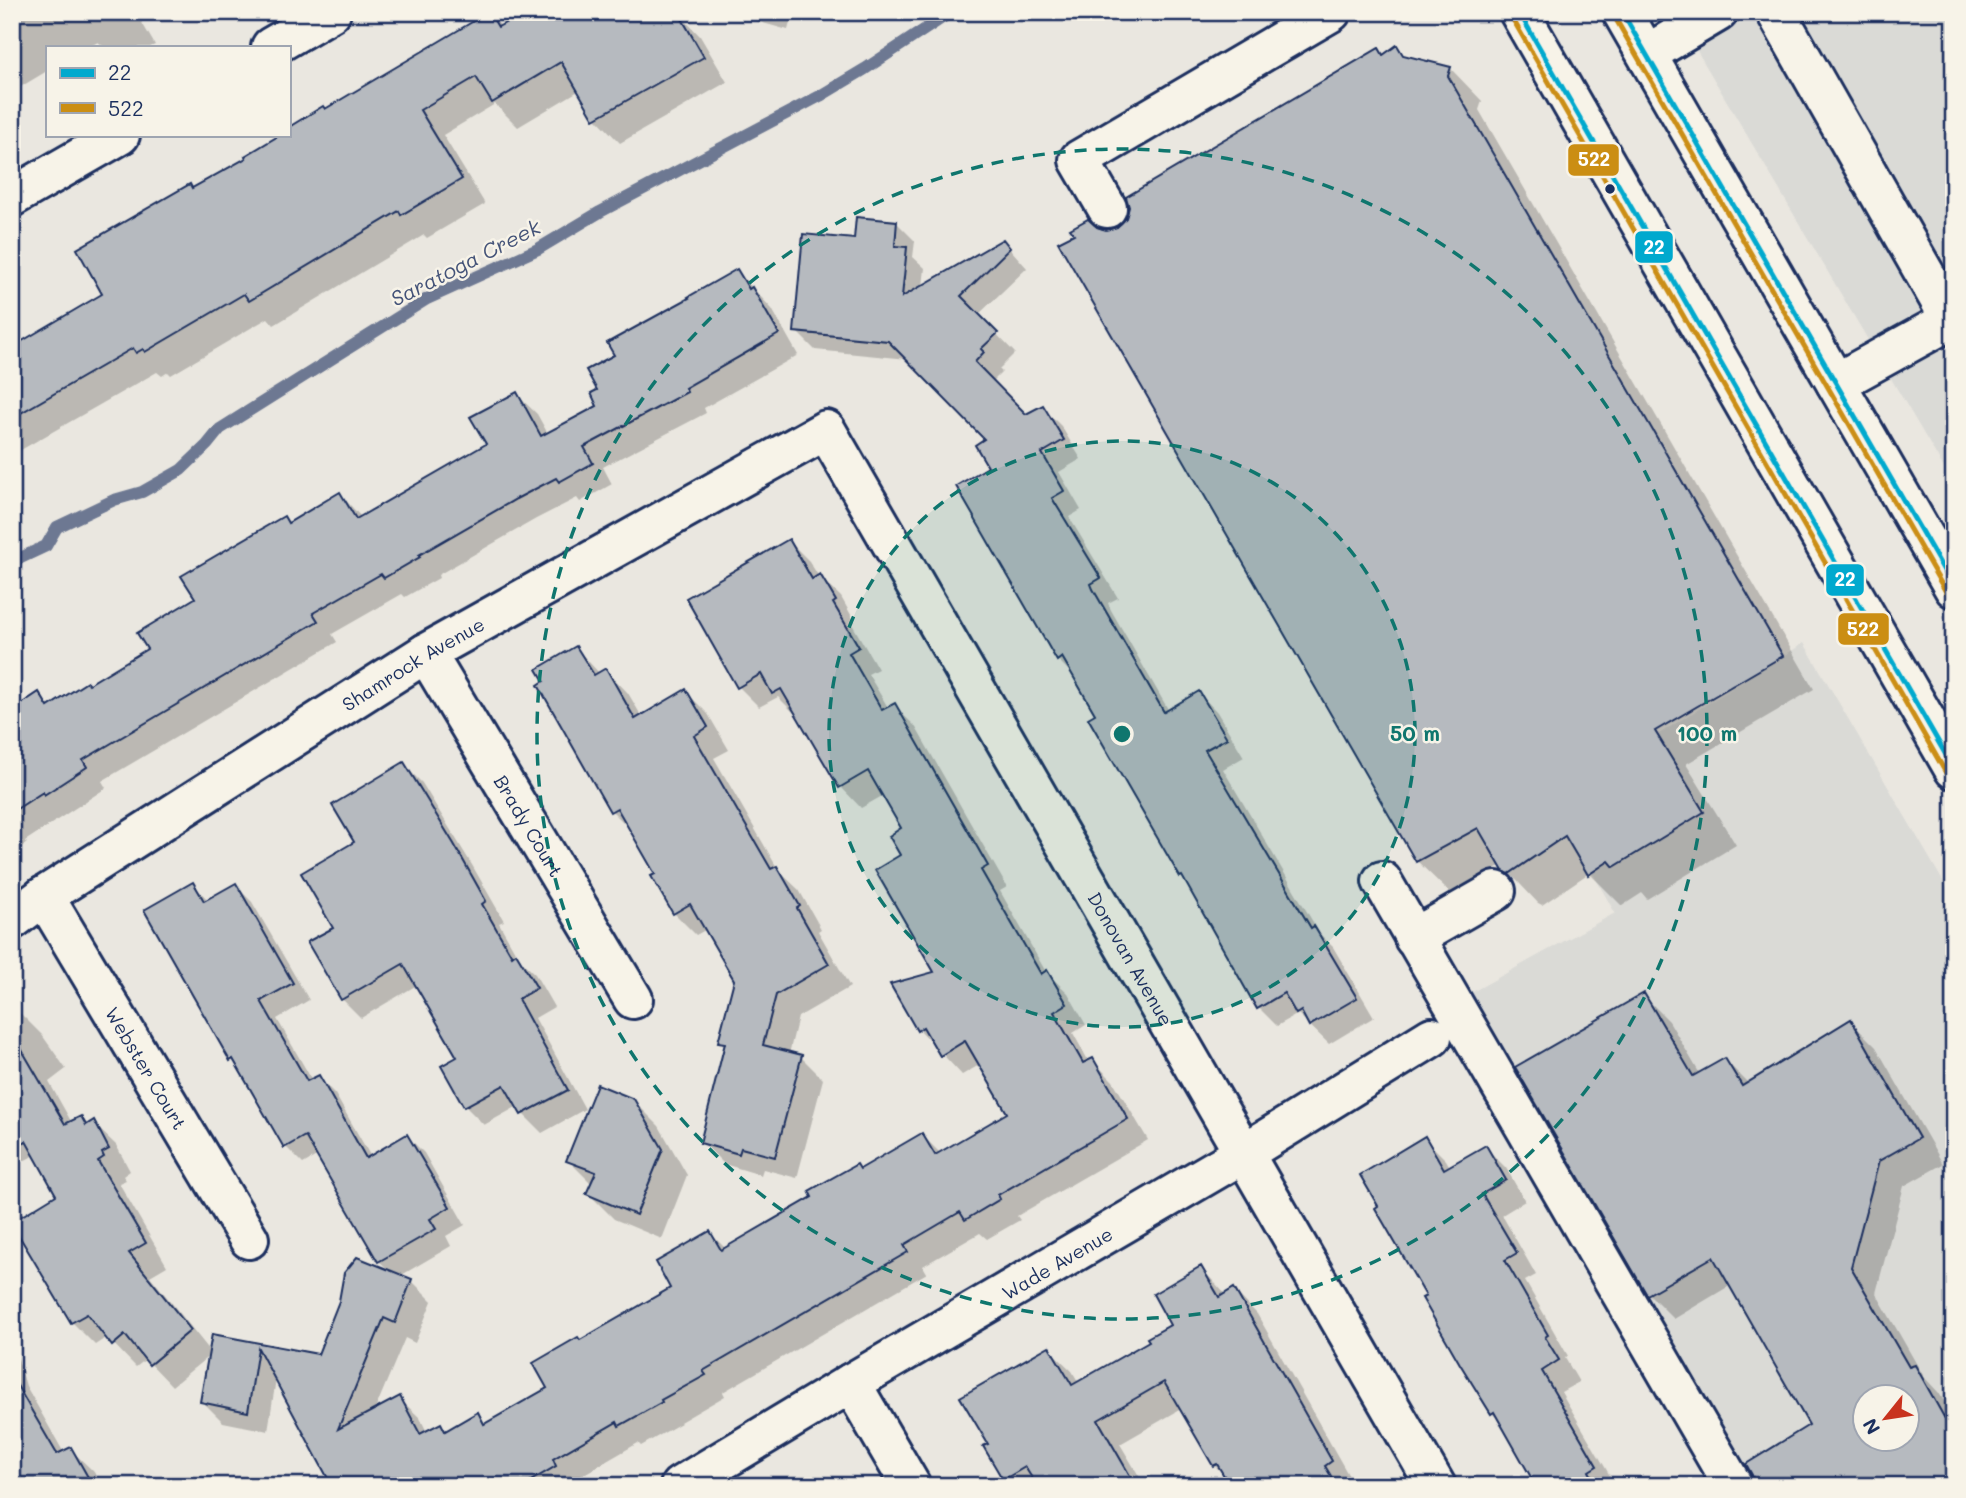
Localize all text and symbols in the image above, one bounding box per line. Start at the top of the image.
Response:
legend [46,46,290,136]
text: 22 [108,58,131,85]
text: 522 [108,94,144,121]
line badge: 522 [1567,143,1620,177]
text: 522 [1578,146,1610,171]
unlabelled marker [1603,182,1617,196]
water label: Saratoga Creek [385,212,545,311]
line badge: 22 [1634,230,1674,264]
text: 22 [1643,234,1665,259]
line badge: 22 [1825,563,1865,597]
text: 22 [1834,566,1856,591]
street label: Shamrock Avenue [337,611,488,716]
line badge: 522 [1837,612,1890,646]
text: 522 [1847,616,1879,641]
text: 50 m [1390,719,1440,746]
text: 100 m [1677,719,1737,746]
centre of rings [1110,722,1134,746]
street label: Brady Court [489,770,569,881]
street label: Donovan Avenue [1083,887,1180,1030]
street label: Webster Court [100,1002,193,1134]
street label: Wade Avenue [997,1220,1117,1305]
north arrow [1850,1382,1920,1452]
text: N [1856,1414,1885,1439]

